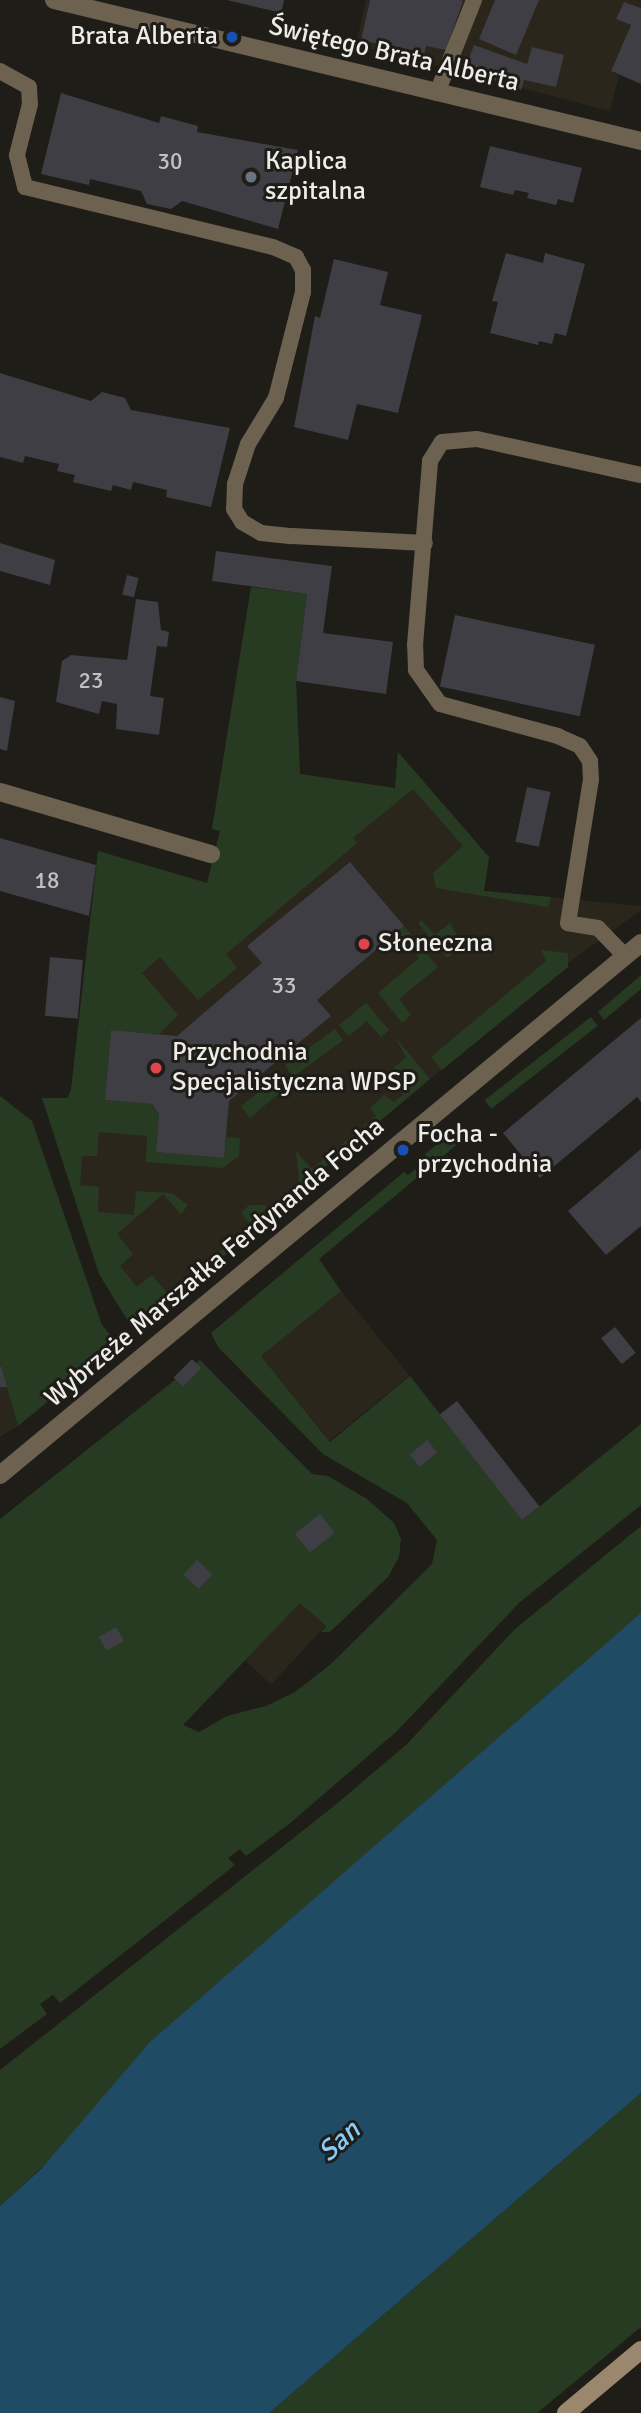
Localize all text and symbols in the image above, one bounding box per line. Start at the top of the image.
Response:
street label: Świętego Brata Alberta [266,11,522,99]
place label: Brata Alberta [70,21,218,53]
marker: Brata Alberta [224,29,240,45]
place label: Kaplica szpitalna [265,146,366,208]
house number: 30 [158,148,182,176]
marker: Kaplica szpitalna [243,169,259,185]
house number: 23 [79,667,103,695]
house number: 18 [35,867,59,895]
place label: Słoneczna [378,928,493,960]
marker: Słoneczna [356,936,372,952]
house number: 33 [272,972,296,1000]
place label: Przychodnia Specjalistyczna WPSP [172,1037,416,1098]
marker: Przychodnia Specjalistyczna WPSP [146,1058,166,1078]
street label: Wybrzeże Marszałka Ferdynanda Focha [39,1112,391,1414]
place label: Focha - przychodnia [417,1119,552,1180]
marker: Focha - przychodnia [395,1142,411,1158]
water label: San [311,2113,367,2169]

